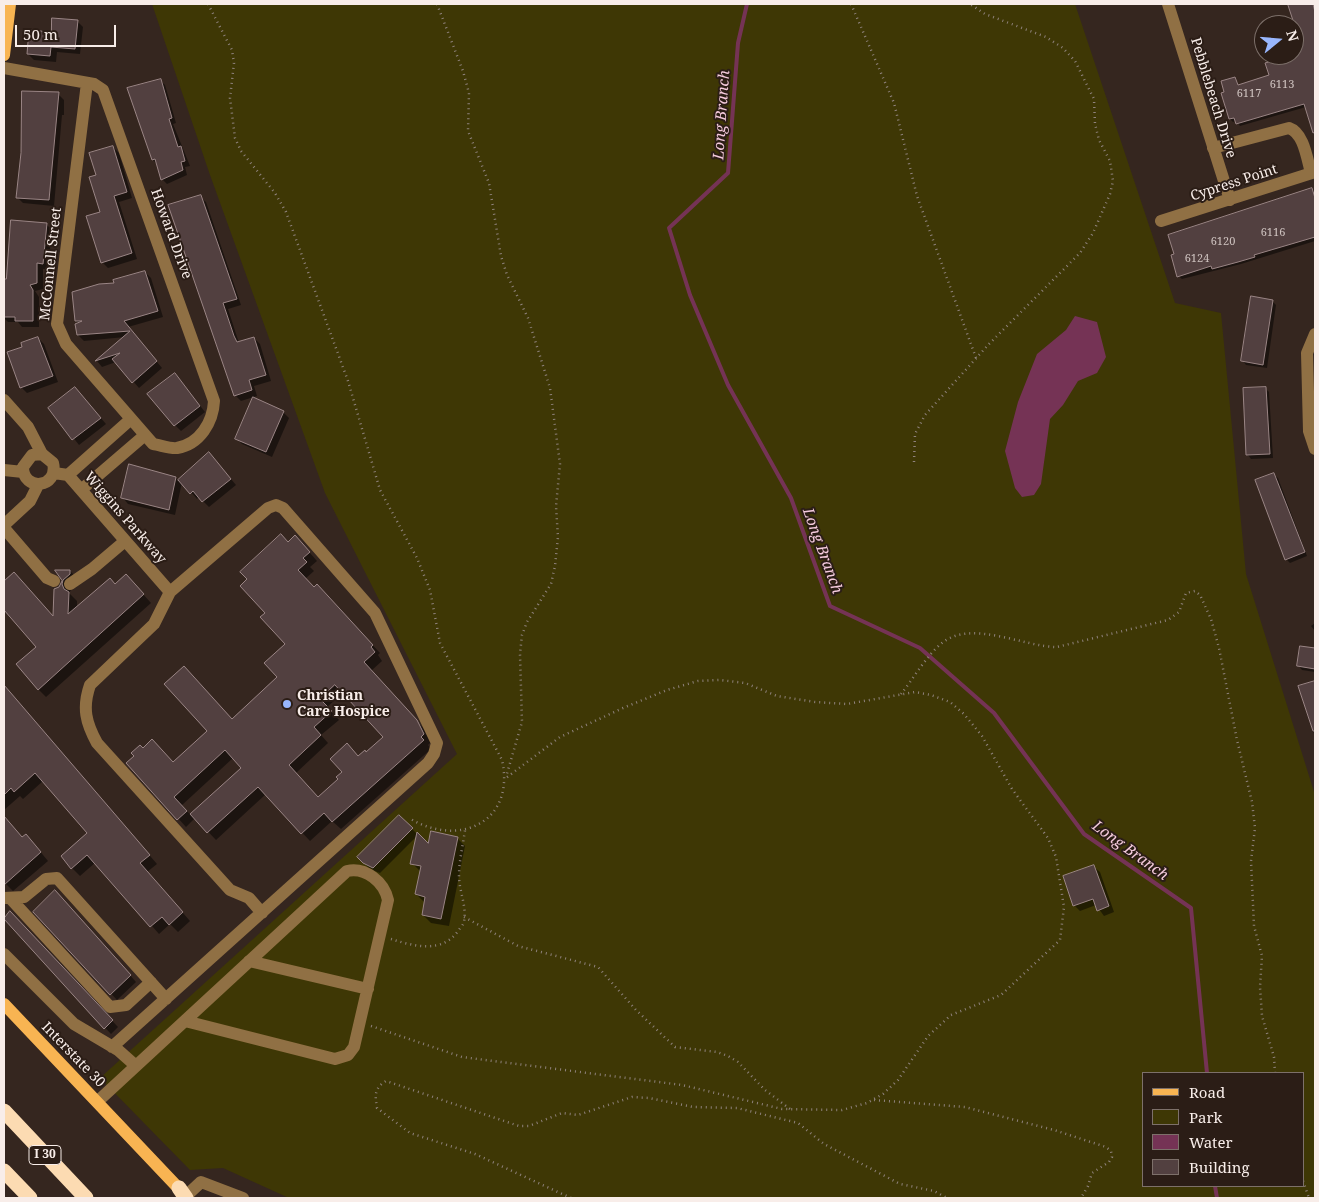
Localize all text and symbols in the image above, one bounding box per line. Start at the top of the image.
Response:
scale bar [18,15,119,47]
north arrow [1254,15,1304,65]
text: 50 m [23,24,58,44]
text: N [1282,28,1304,44]
street label: Pebblebeach Drive [1187,36,1239,160]
water label: Long Branch [710,70,734,160]
house number: 6113 [1270,78,1294,92]
house number: 6117 [1237,87,1261,101]
street label: Cypress Point [1188,161,1280,205]
street label: Howard Drive [147,187,195,281]
street label: McConnell Street [37,207,65,321]
house number: 6116 [1261,226,1285,240]
house number: 6120 [1211,235,1235,249]
house number: 6124 [1185,252,1209,266]
street label: Wiggins Parkway [80,469,170,567]
water label: Long Branch [798,506,846,596]
place label: Christian Care Hospice [297,688,390,720]
marker: Christian Care Hospice [281,698,293,710]
water label: Long Branch [1088,817,1172,885]
street label: Interstate 30 [38,1019,108,1091]
legend [1142,1072,1304,1187]
text: Road [1189,1082,1225,1102]
text: Park [1189,1107,1222,1127]
text: Water [1189,1132,1232,1152]
road number: I 30 [29,1146,61,1164]
text: Building [1189,1157,1250,1177]

